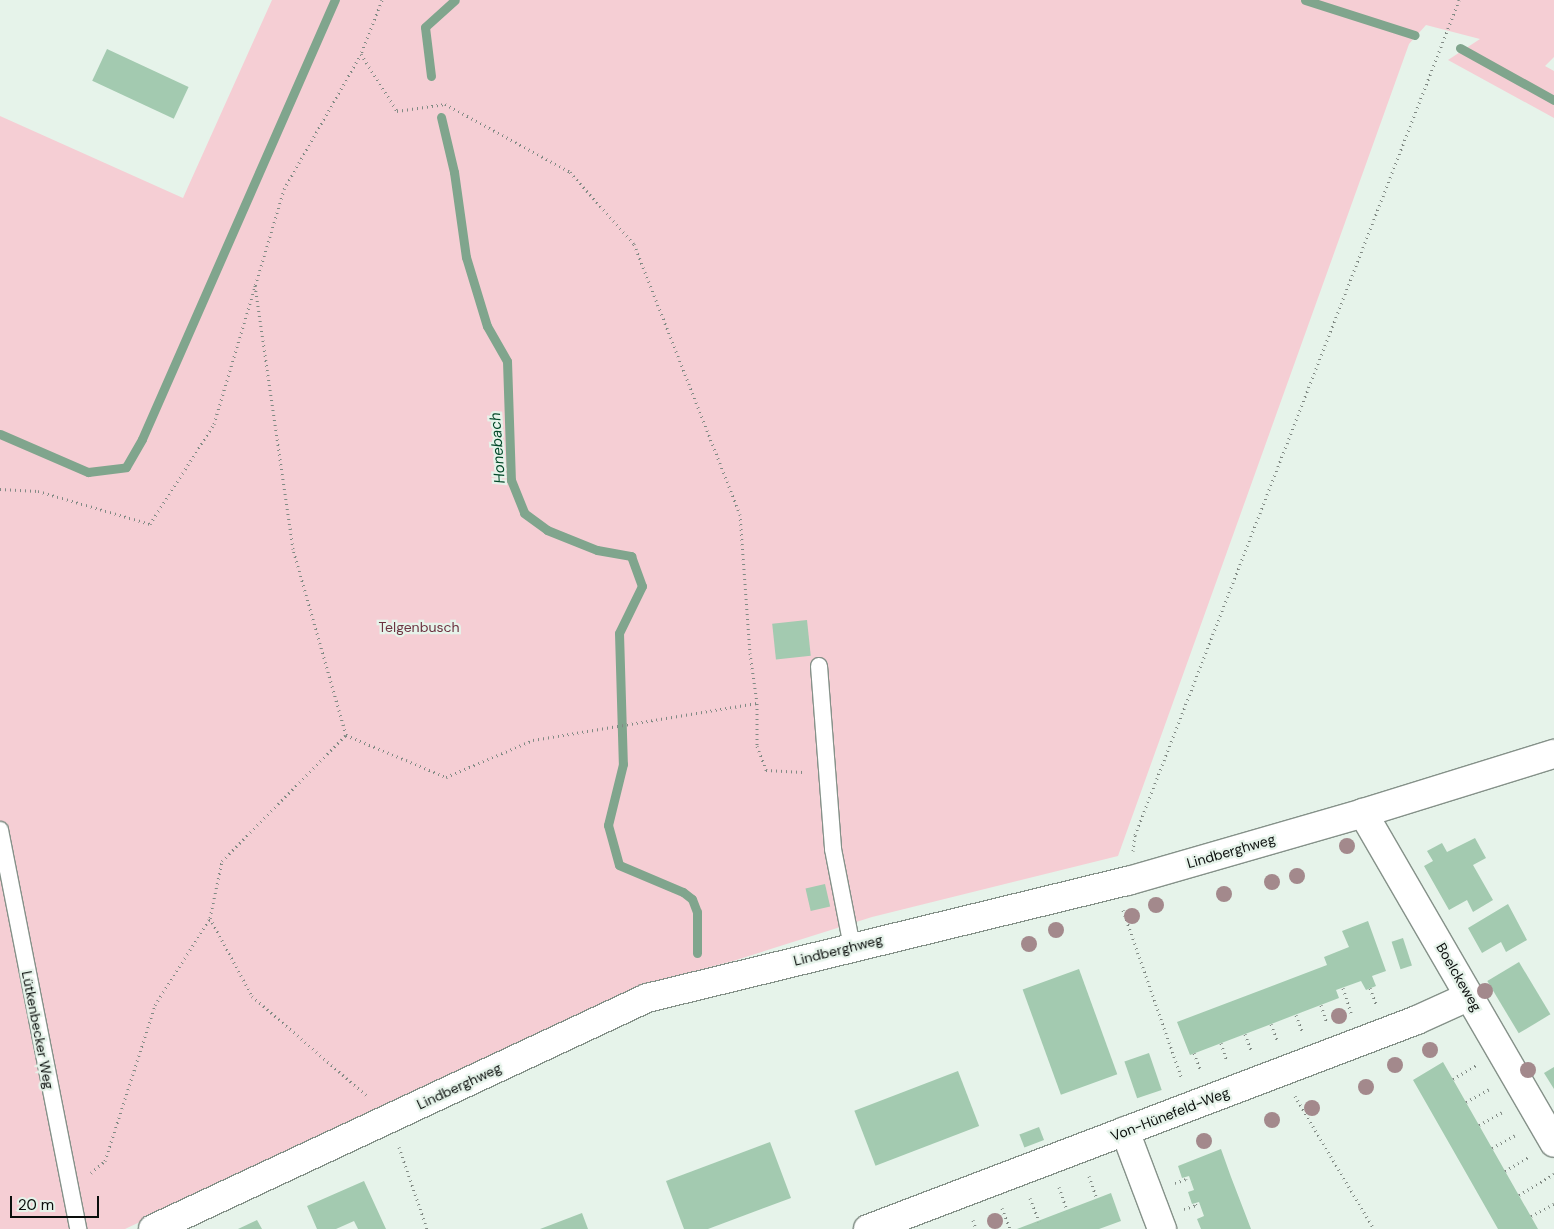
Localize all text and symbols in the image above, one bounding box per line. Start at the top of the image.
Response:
water label: Honebach [487,412,509,484]
park label: Telgenbusch [378,619,460,635]
street label: Lindberghweg [1185,830,1277,872]
street label: Lindberghweg [792,931,884,969]
street label: Boelckeweg [1433,940,1485,1014]
street label: Lütkenbecker Weg [18,969,58,1091]
street label: Lindberghweg [414,1059,504,1113]
street label: Von-Hünefeld-Weg [1108,1084,1232,1144]
scale bar [12,1186,101,1218]
text: 20 m [18,1195,54,1215]

